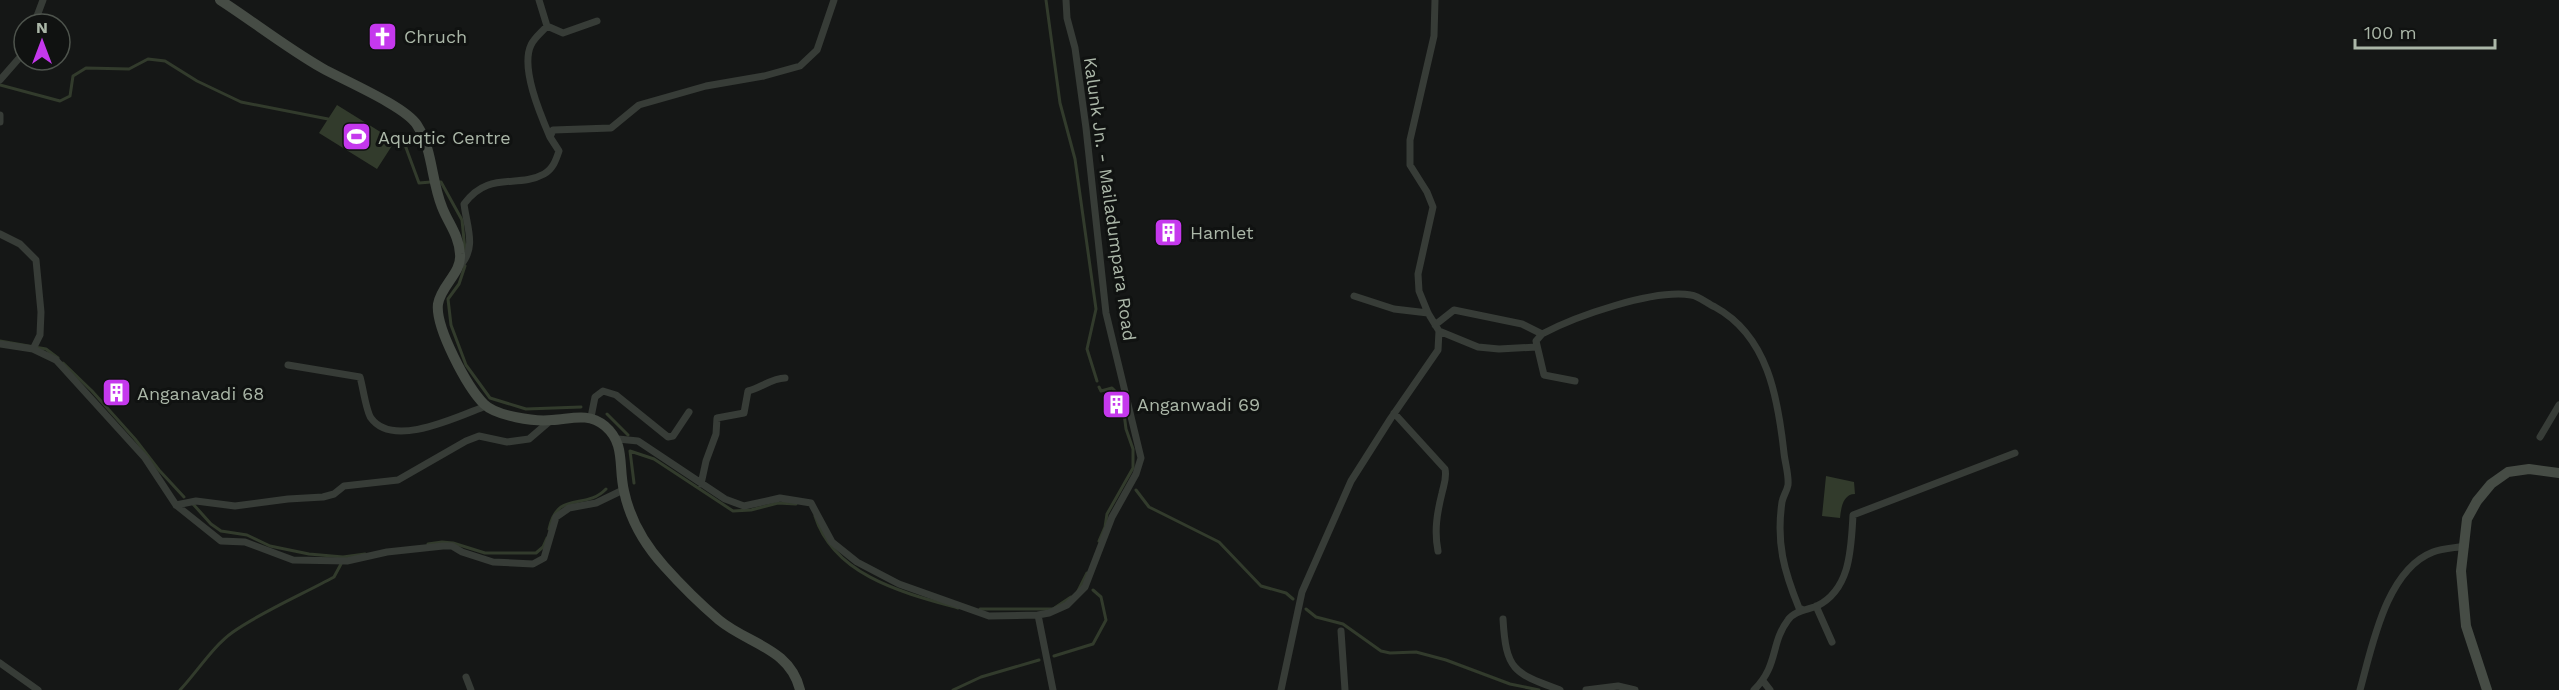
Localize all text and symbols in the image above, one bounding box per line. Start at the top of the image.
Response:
north arrow [12,12,72,72]
scale bar [2355,12,2494,50]
text: N [36,18,48,37]
church icon: Chruch [367,20,399,52]
text: 100 m [2364,22,2417,43]
place label: Chruch [404,26,467,47]
street label: Kalunk Jn. - Mailadumpara Road [1080,56,1140,342]
sports icon: Aquqtic Centre [341,121,373,153]
place label: Aquqtic Centre [378,127,511,148]
building icon: Hamlet [1153,216,1185,248]
place label: Hamlet [1190,222,1254,243]
building icon: Anganavadi 68 [100,377,132,409]
place label: Anganavadi 68 [137,383,264,404]
building icon: Anganwadi 69 [1100,388,1132,420]
place label: Anganwadi 69 [1137,394,1260,415]

